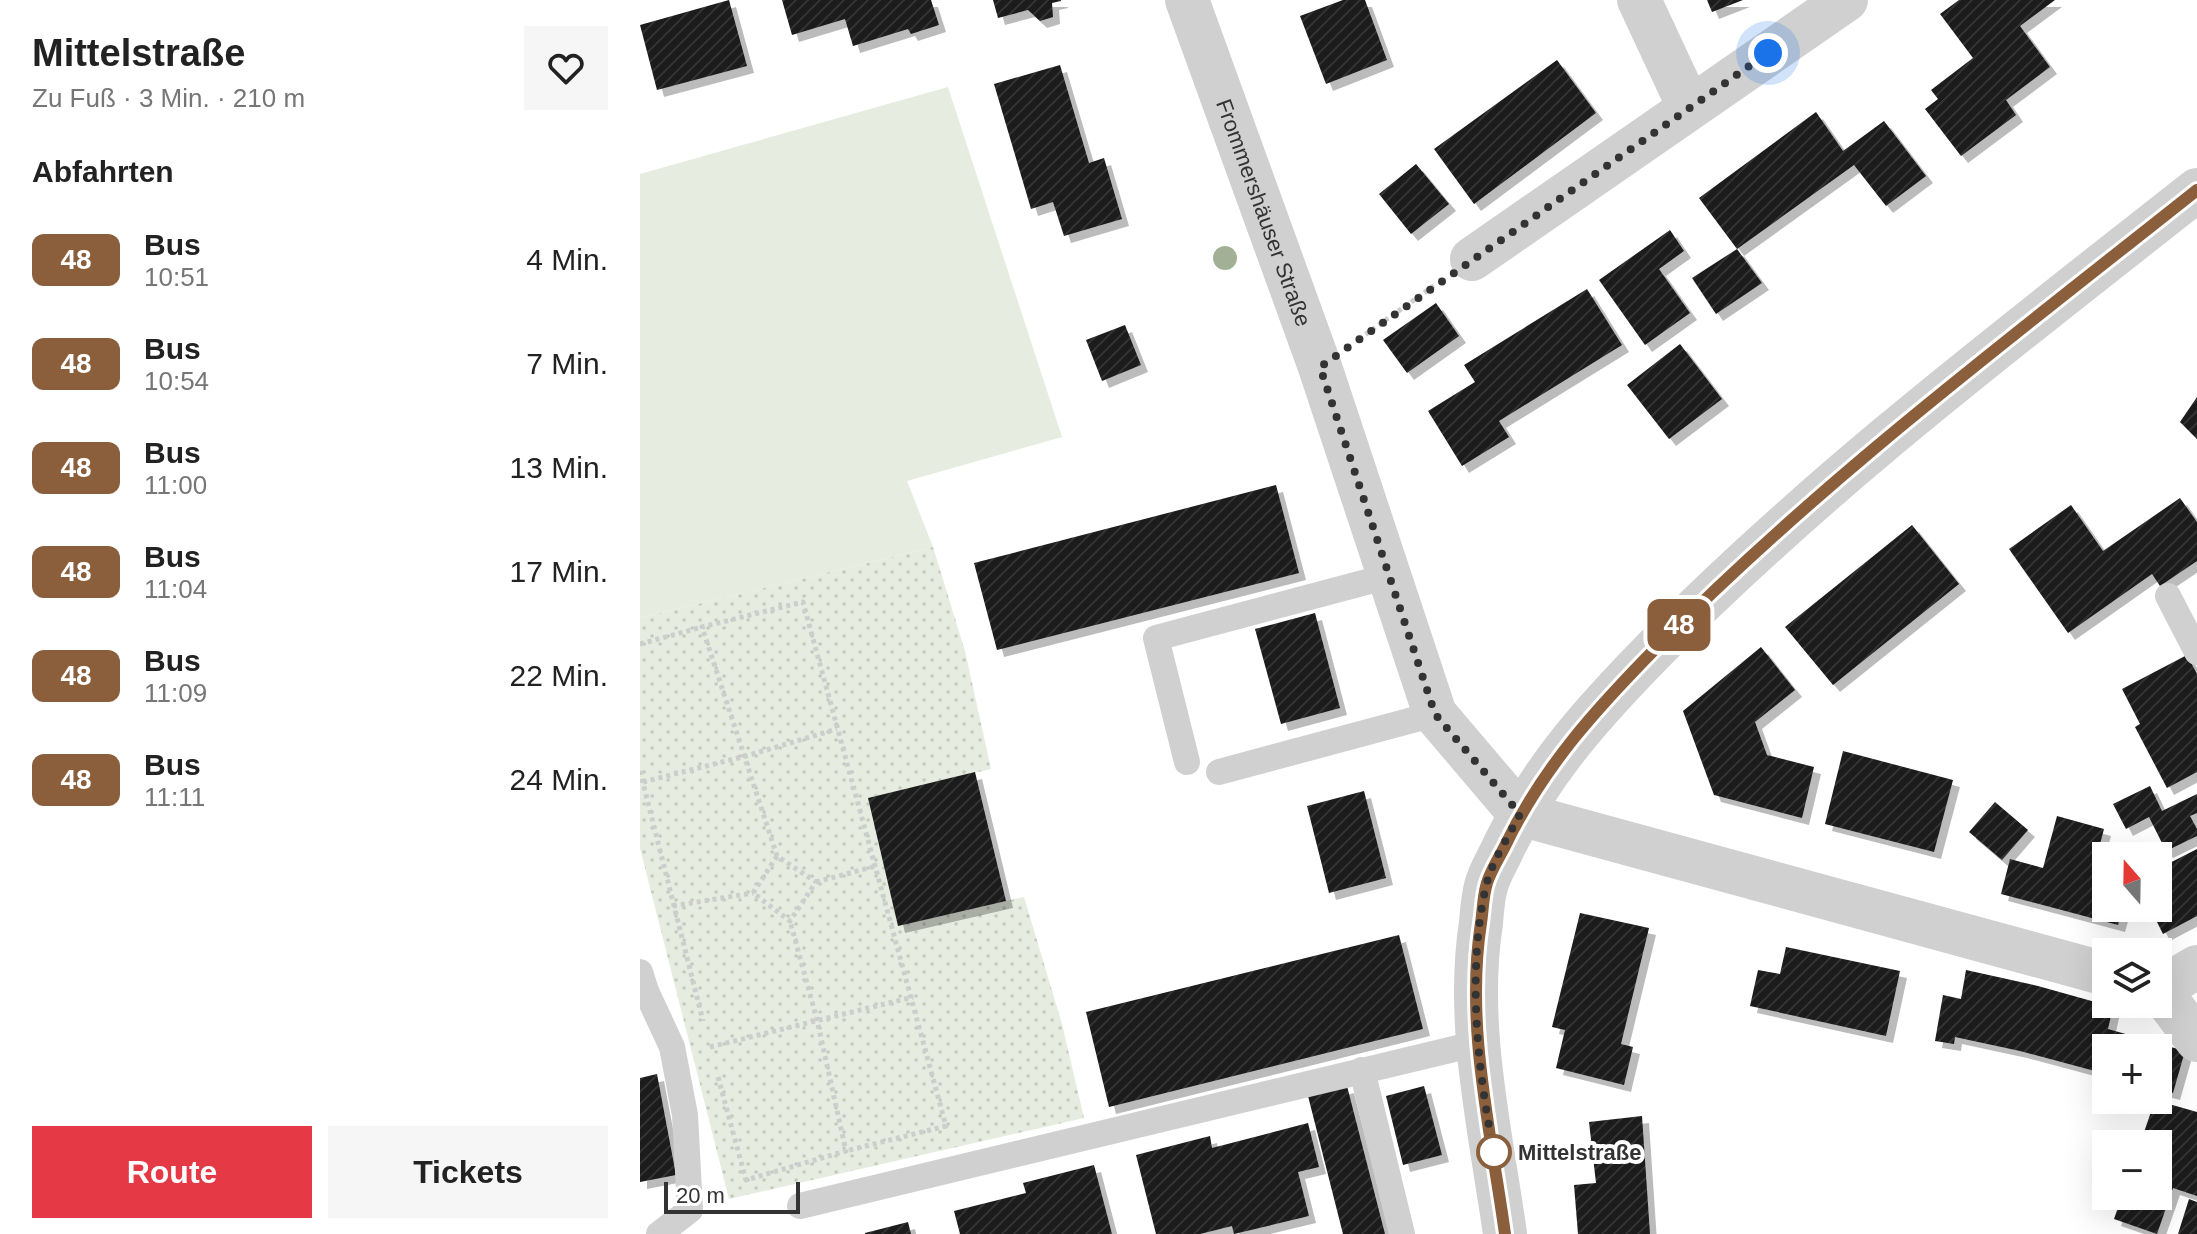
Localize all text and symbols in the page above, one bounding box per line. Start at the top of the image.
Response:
button: heart [524,26,608,110]
text: Mittelstraße [32,32,245,74]
your location [1748,33,1788,73]
text: Zu Fuß · 3 Min. · 210 m [32,83,305,113]
street label: Frommershäuser Straße [1211,95,1317,329]
text: Abfahrten [32,155,174,188]
text: Bus [144,228,201,261]
text: 4 Min. [526,243,608,276]
text: 48 [60,244,92,275]
text: 10:51 [144,262,209,292]
text: Bus [144,332,201,365]
text: 7 Min. [526,347,608,380]
text: 48 [60,348,92,379]
text: 10:54 [144,366,209,396]
text: Bus [144,436,201,469]
text: 13 Min. [510,451,608,484]
text: 48 [60,452,92,483]
text: 11:00 [144,470,207,500]
text: Bus [144,540,201,573]
text: 17 Min. [510,555,608,588]
text: 48 [60,556,92,587]
text: 11:04 [144,574,207,604]
line badge: 48 [1643,599,1715,651]
text: 48 [1663,609,1695,640]
text: Bus [144,644,201,677]
text: 22 Min. [510,659,608,692]
text: 48 [60,660,92,691]
text: 11:09 [144,678,207,708]
text: Bus [144,748,201,781]
text: 24 Min. [510,763,608,796]
text: 48 [60,764,92,795]
text: 11:11 [144,782,205,812]
north arrow [2092,842,2172,922]
map controls [2092,842,2172,1210]
button: layers [2092,938,2172,1018]
button: + [2092,1034,2172,1114]
button: Route [32,1126,312,1218]
button: Tickets [328,1126,608,1218]
button: − [2092,1130,2172,1210]
marker: Mittelstraße [1477,1135,1511,1169]
place label: Mittelstraße [1518,1140,1641,1165]
scale bar [664,1178,800,1214]
text: 20 m [676,1183,725,1208]

